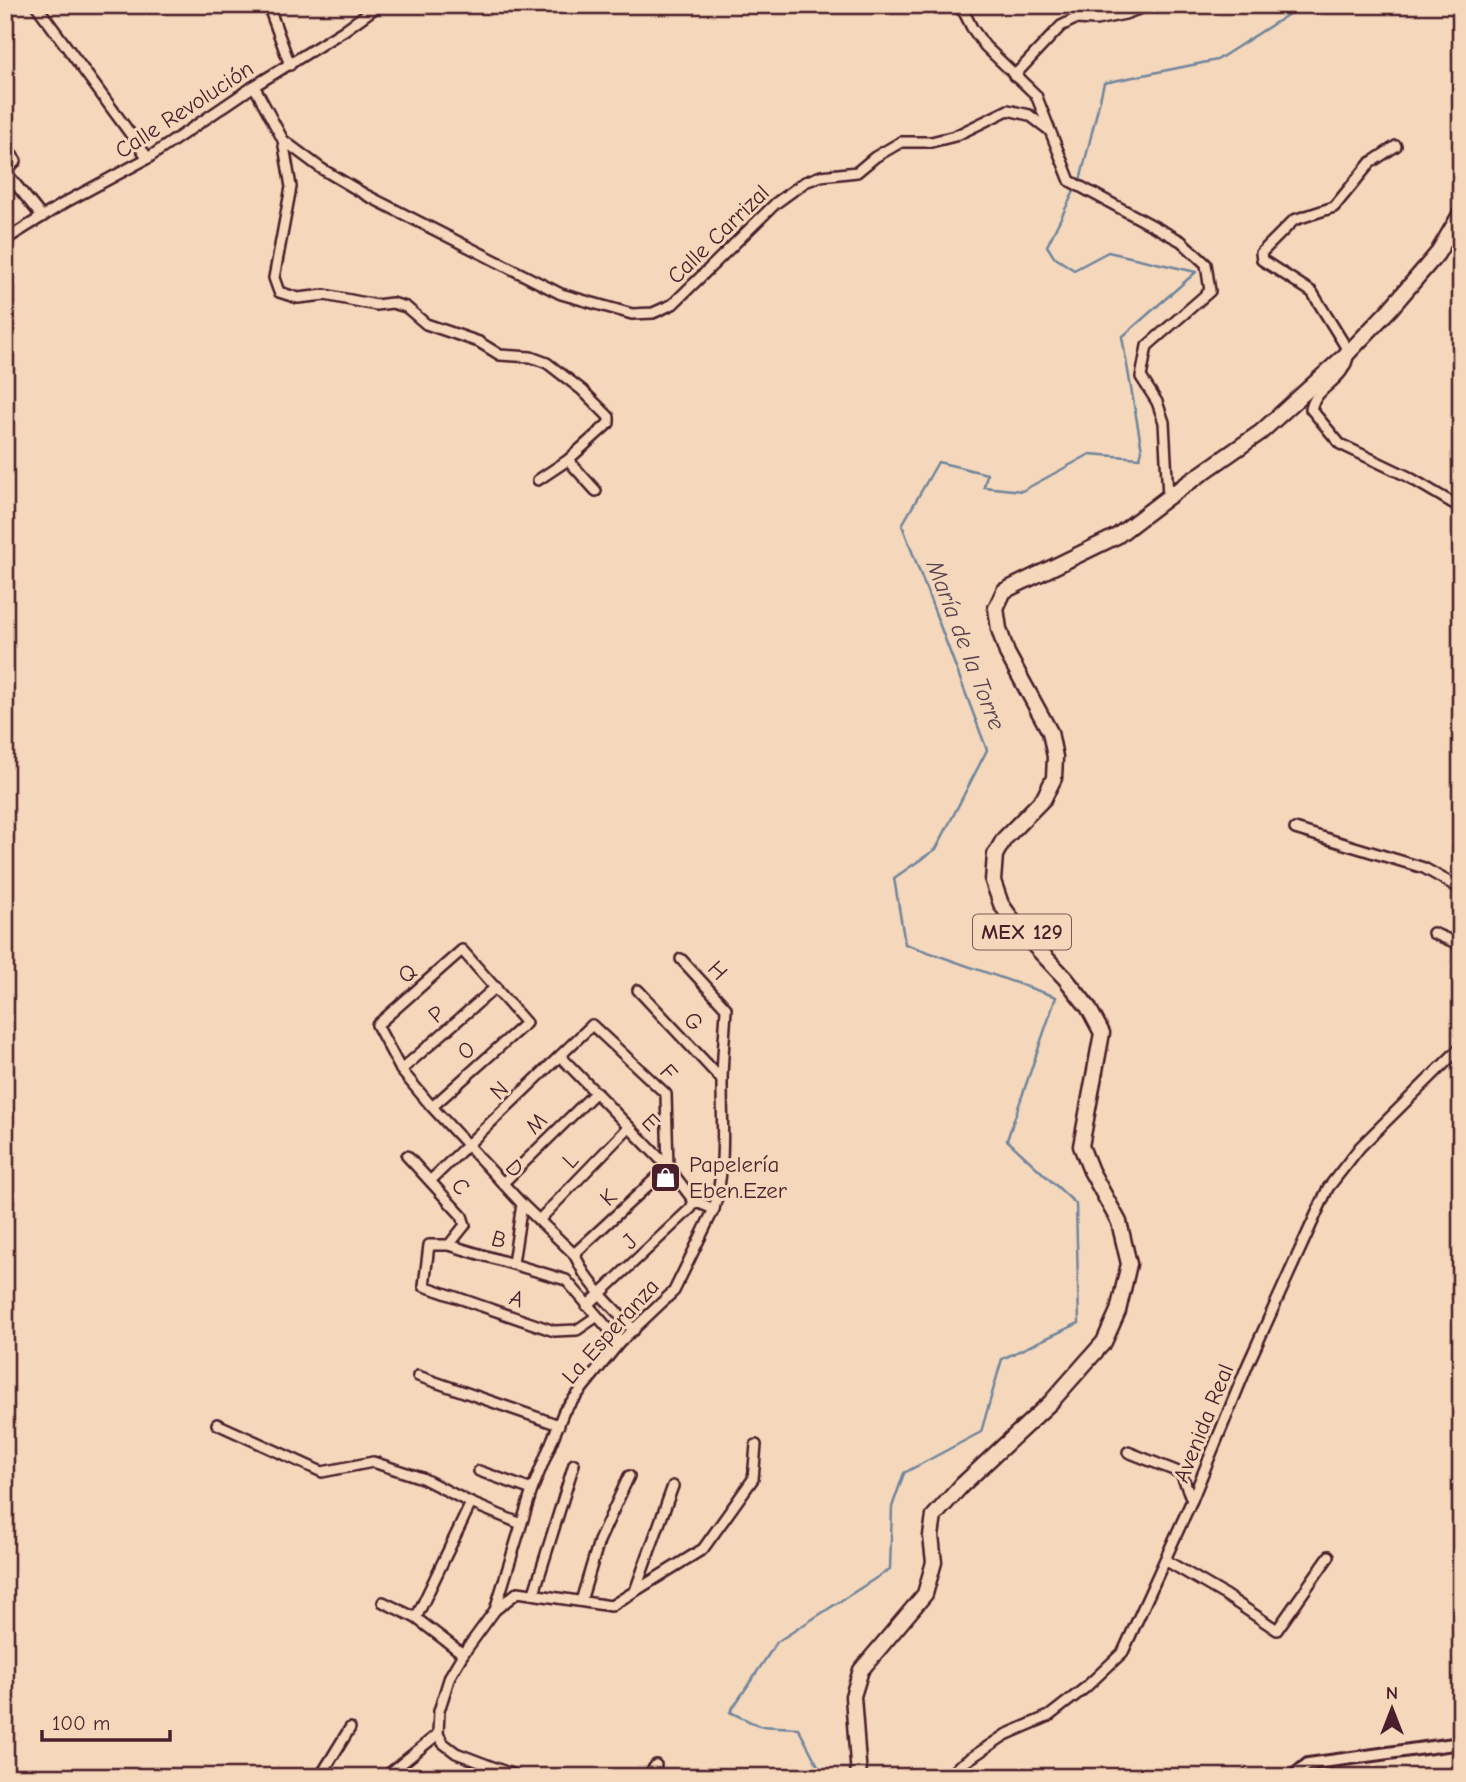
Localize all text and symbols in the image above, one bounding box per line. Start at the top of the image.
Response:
street label: Calle Revolución [110,55,259,164]
street label: Calle Carrizal [662,179,775,290]
water label: María de la Torre [920,555,1011,734]
road number: MEX 129 [973,914,1071,950]
street label: H [702,955,733,986]
street label: Q [392,958,422,989]
street label: P [423,1000,450,1029]
street label: G [678,1006,709,1037]
street label: O [452,1035,481,1065]
street label: F [654,1058,684,1087]
street label: N [485,1075,514,1105]
street label: M [520,1107,553,1140]
street label: E [636,1108,665,1137]
street label: L [557,1146,584,1174]
place label: Papelería Eben.Ezer [689,1151,788,1204]
street label: D [500,1154,530,1183]
shop icon: Papelería Eben.Ezer [649,1160,683,1194]
street label: C [446,1172,475,1200]
street label: K [594,1183,622,1212]
street label: B [488,1225,509,1254]
street label: J [616,1228,643,1255]
street label: La Esperanza [556,1273,665,1390]
street label: A [506,1284,528,1313]
street label: Avenida Real [1167,1360,1240,1486]
north arrow [1358,1674,1428,1744]
text: N [1386,1682,1398,1704]
scale bar [42,1698,170,1742]
text: 100 m [52,1711,110,1735]

